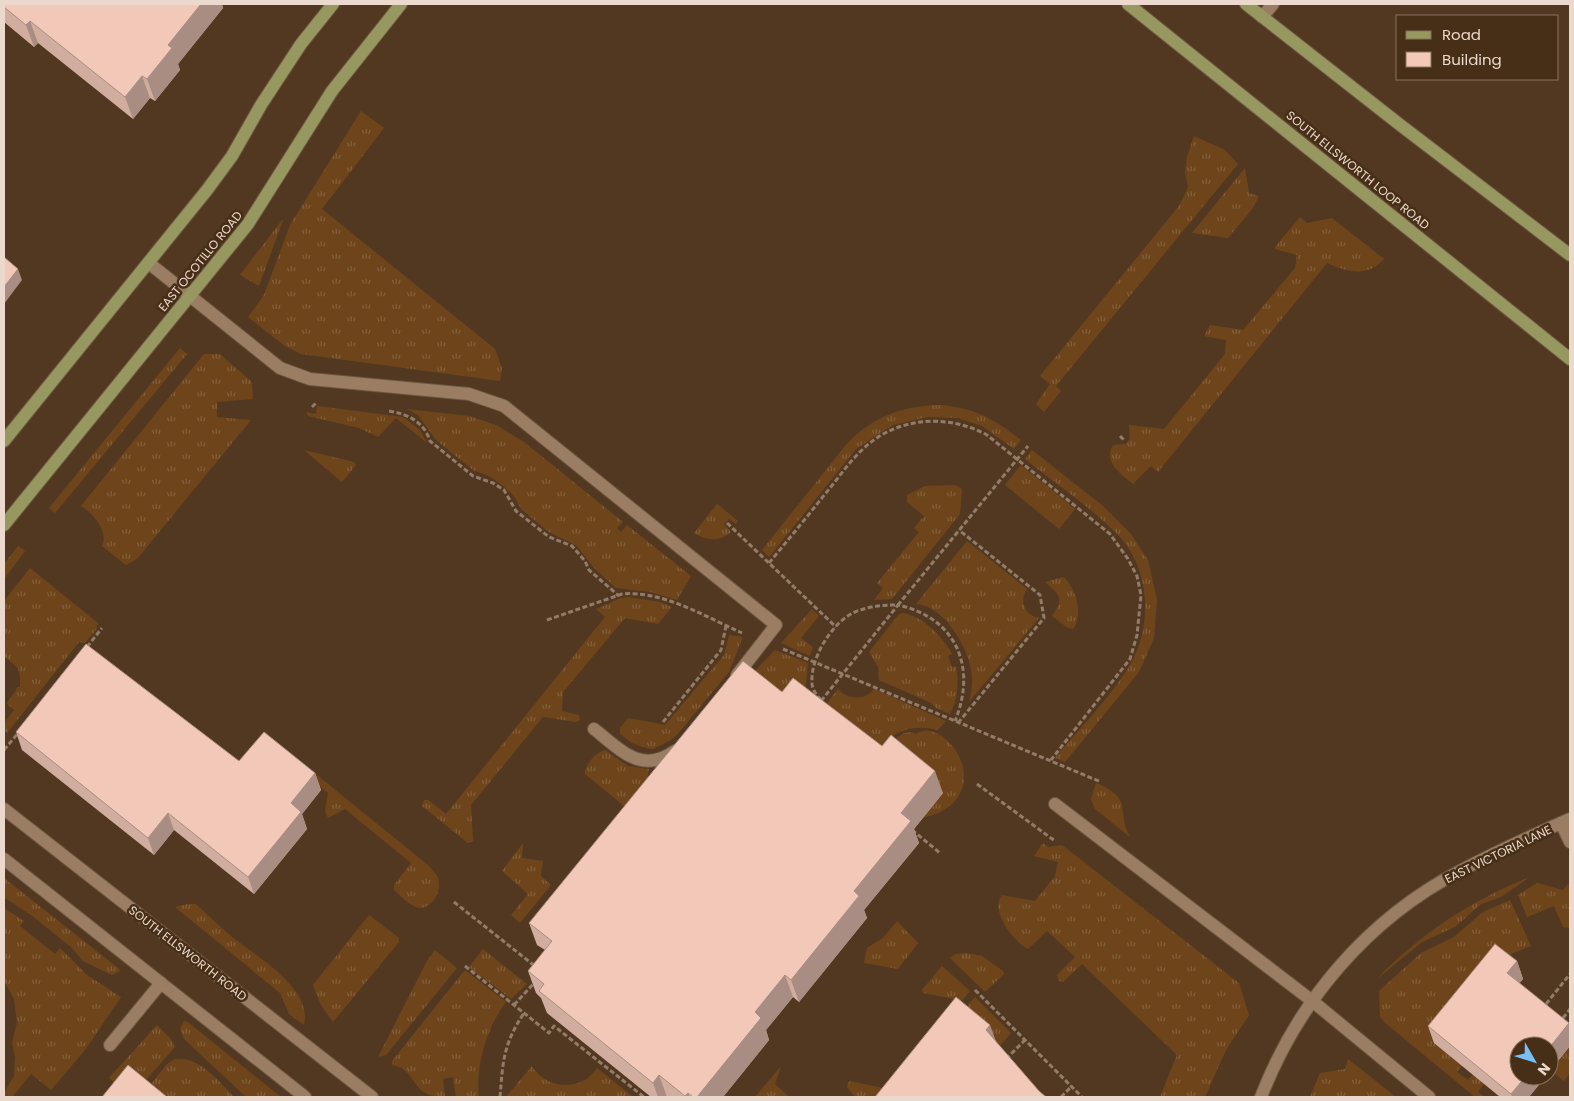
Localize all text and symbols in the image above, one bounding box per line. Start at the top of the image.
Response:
legend [1396,15,1559,80]
text: Road [1442,24,1481,45]
text: Building [1442,49,1502,70]
street label: SOUTH ELLSWORTH LOOP ROAD [1283,107,1433,233]
street label: EAST OCOTILLO ROAD [154,207,246,315]
street label: EAST VICTORIA LANE [1442,821,1554,887]
street label: SOUTH ELLSWORTH ROAD [125,901,251,1005]
north arrow [1509,1036,1559,1086]
text: N [1533,1059,1555,1080]

